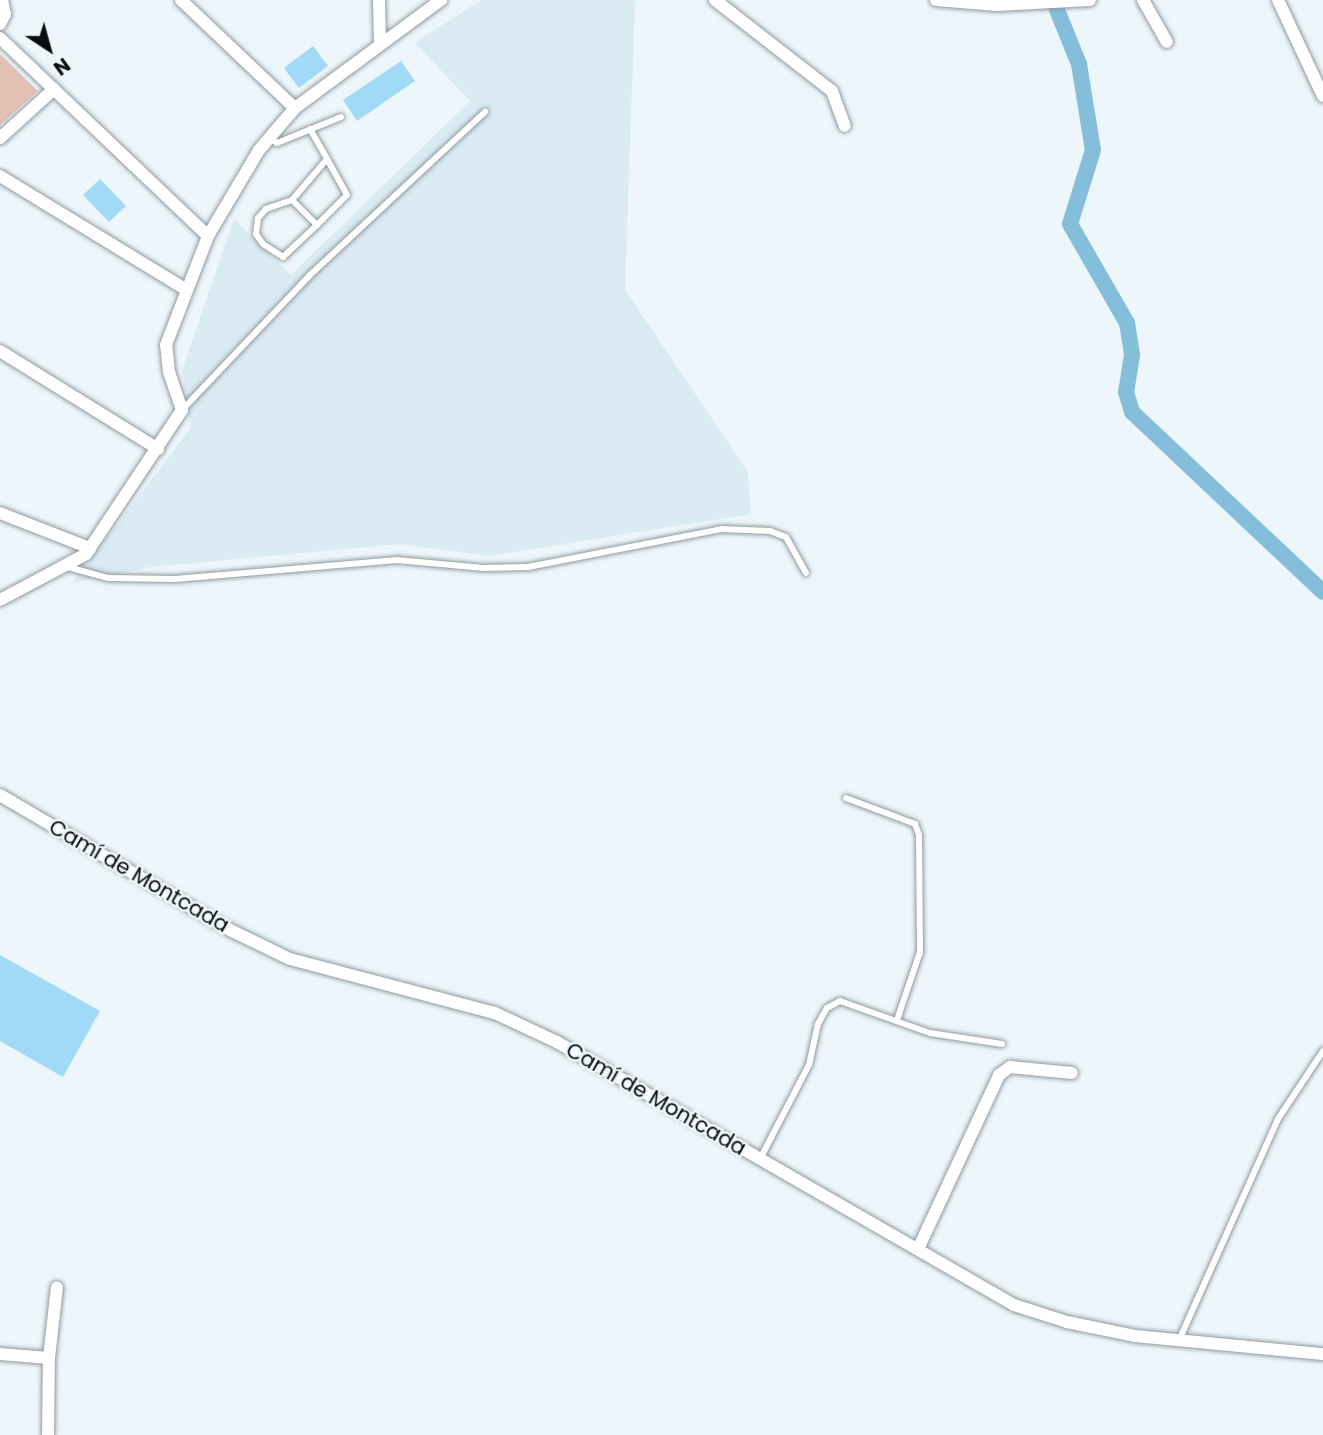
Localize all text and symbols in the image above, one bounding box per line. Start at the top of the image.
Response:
north arrow [14,14,84,84]
text: N [48,51,75,82]
street label: Camí de Montcada [45,814,233,938]
street label: Camí de Montcada [562,1037,750,1161]

